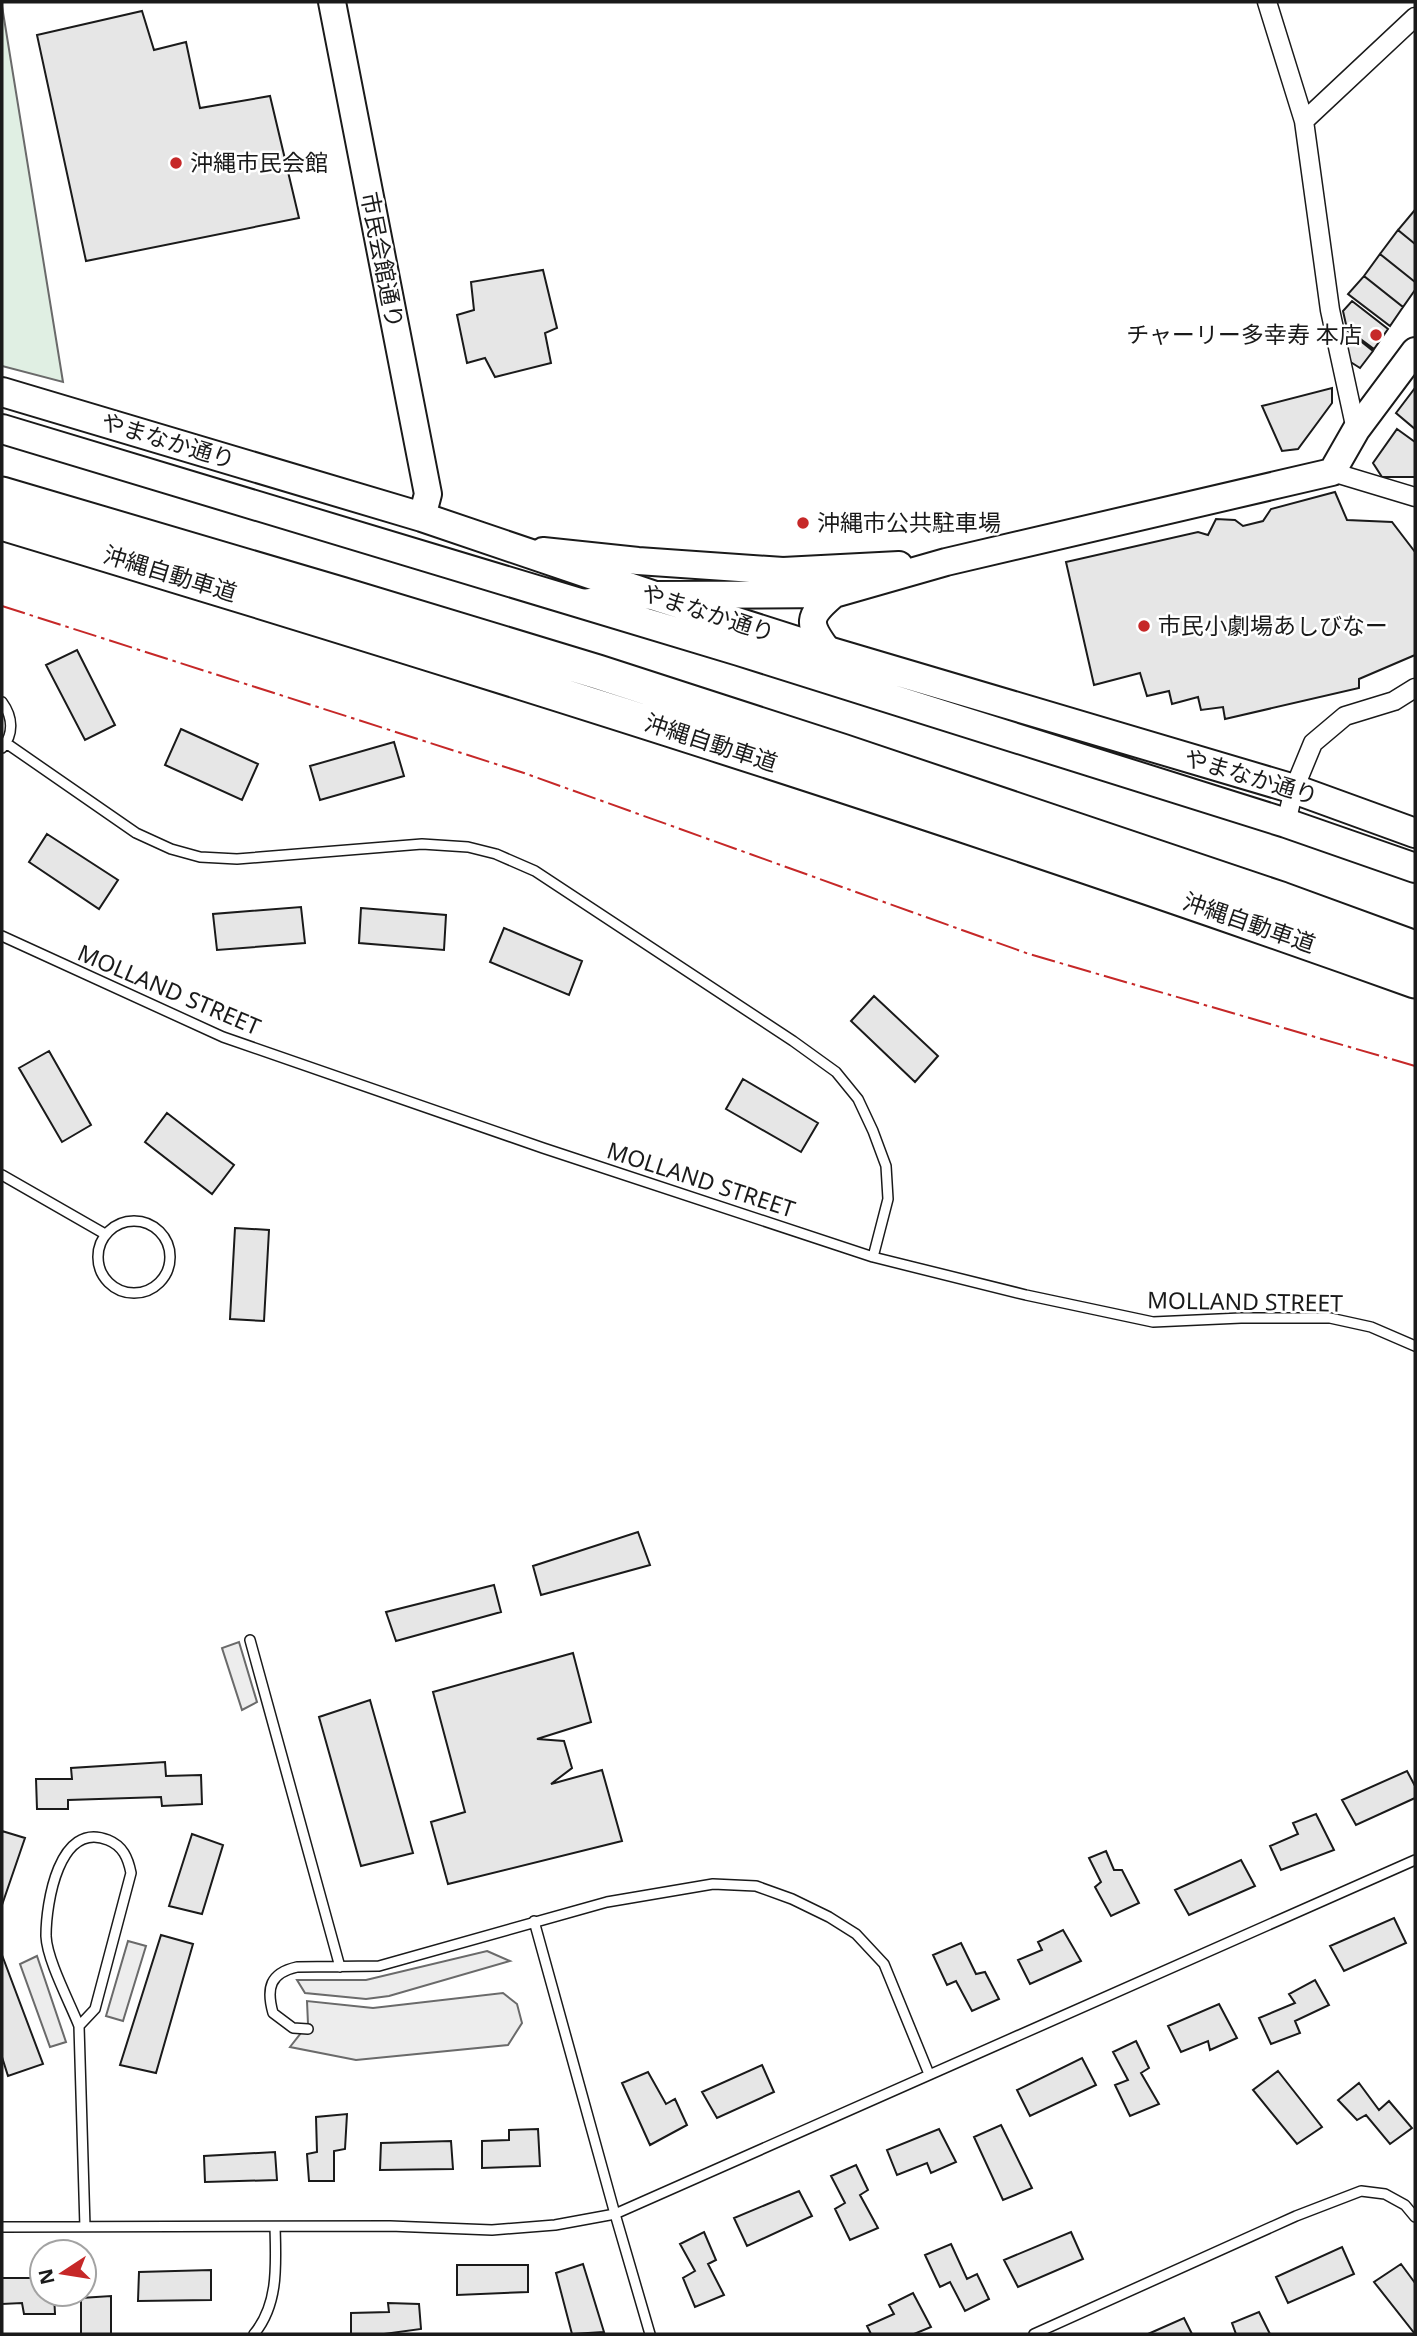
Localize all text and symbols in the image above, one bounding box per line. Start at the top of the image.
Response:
place label: 沖縄市民会館 [190,146,328,178]
marker: 沖縄市民会館 [168,155,184,171]
street label: 市民会館通り [354,189,412,331]
place label: チャーリー多幸寿 本店 [1126,318,1362,350]
marker: チャーリー多幸寿 本店 [1368,327,1384,343]
street label: やまなか通り [98,405,239,476]
place label: 沖縄市公共駐車場 [817,506,1001,538]
marker: 沖縄市公共駐車場 [795,515,811,531]
street label: 沖縄自動車道 [100,538,241,609]
street label: やまなか通り [638,576,779,649]
place label: 市民小劇場あしびなー [1158,609,1388,641]
marker: 市民小劇場あしびなー [1136,618,1152,634]
street label: 沖縄自動車道 [641,706,782,779]
street label: やまなか通り [1181,741,1322,812]
street label: 沖縄自動車道 [1179,884,1320,960]
street label: MOLLAND STREET [73,936,266,1042]
street label: MOLLAND STREET [603,1134,800,1225]
street label: MOLLAND STREET [1147,1283,1343,1319]
north arrow [28,2238,98,2308]
text: N [32,2266,61,2287]

